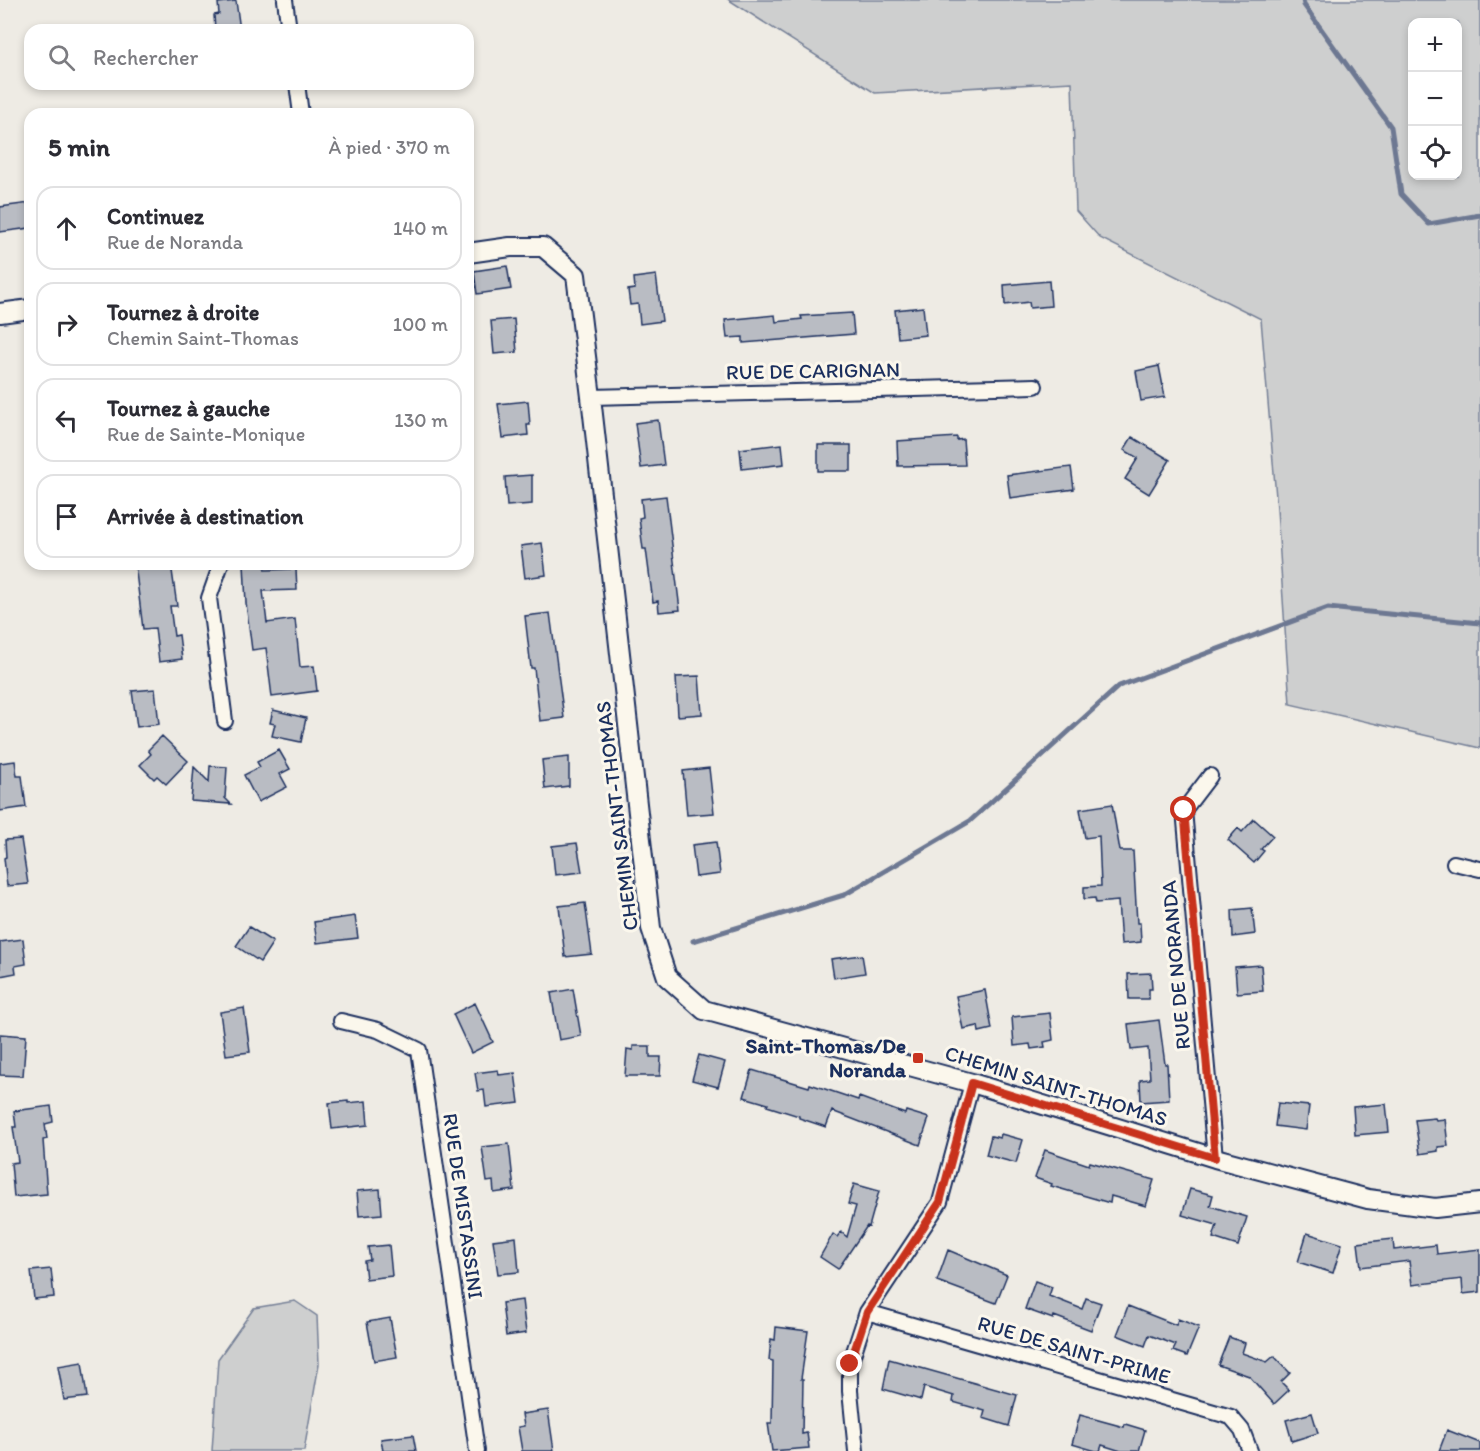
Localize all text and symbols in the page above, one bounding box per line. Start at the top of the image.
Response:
map controls [1408,18,1462,180]
button: + [1408,18,1462,72]
search box [24,24,474,90]
icon: search [45,41,78,74]
text: Rechercher [93,44,198,71]
button: − [1408,72,1462,126]
button: locate [1408,126,1462,180]
text: 5 min [48,131,110,163]
text: À pied · 370 m [329,135,450,159]
text: Continuez [107,203,204,230]
icon: ahead [50,212,83,245]
text: 140 m [393,216,448,240]
text: Rue de Noranda [107,230,243,254]
text: Tournez à droite [107,299,259,326]
icon: right [50,308,83,341]
text: 100 m [393,312,448,336]
text: Chemin Saint-Thomas [107,326,299,350]
street label: RUE DE CARIGNAN [726,356,900,385]
text: Tournez à gauche [107,395,270,422]
icon: left [50,404,83,437]
text: 130 m [394,408,448,432]
text: Rue de Sainte-Monique [107,422,305,446]
icon: arrive [50,500,83,533]
text: Arrivée à destination [107,503,303,530]
street label: CHEMIN SAINT-THOMAS [590,700,643,932]
route start [1170,796,1196,822]
street label: RUE DE NORANDA [1156,879,1195,1051]
place label: Saint-Thomas/De Noranda [745,1033,907,1082]
street label: CHEMIN SAINT-THOMAS [942,1040,1170,1131]
marker: Saint-Thomas/De Noranda [911,1051,925,1065]
street label: RUE DE MISTASSINI [438,1111,489,1300]
street label: RUE DE SAINT-PRIME [975,1310,1173,1389]
route end [836,1350,862,1376]

